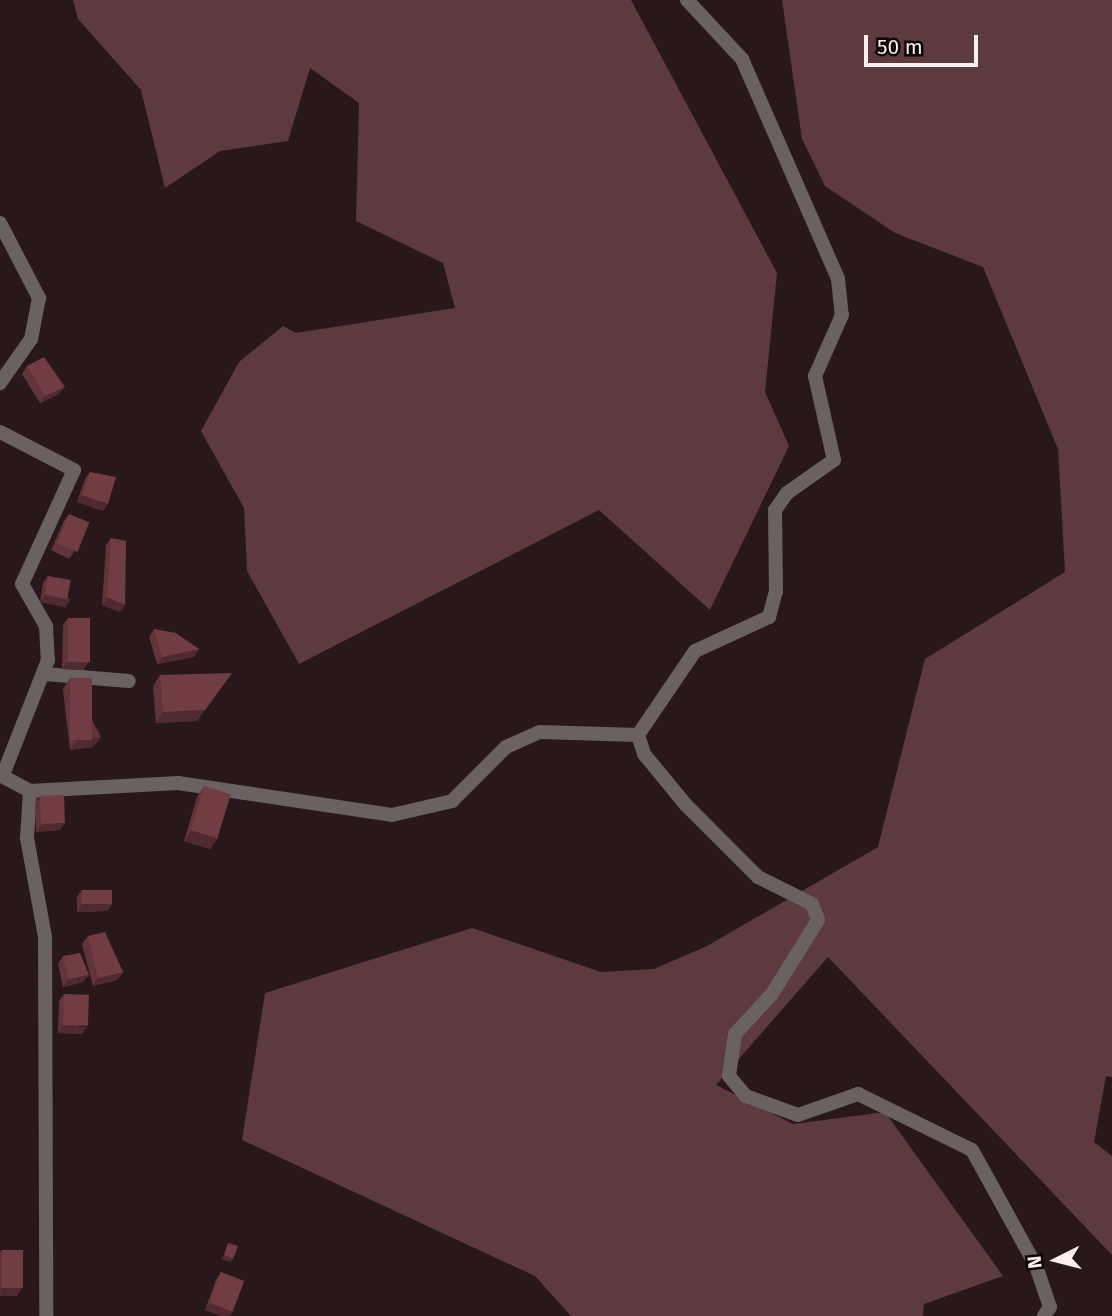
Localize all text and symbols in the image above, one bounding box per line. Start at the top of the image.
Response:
scale bar [867,21,981,65]
text: 50 m [877,34,923,60]
north arrow [1021,1225,1091,1295]
text: N [1023,1255,1047,1270]

